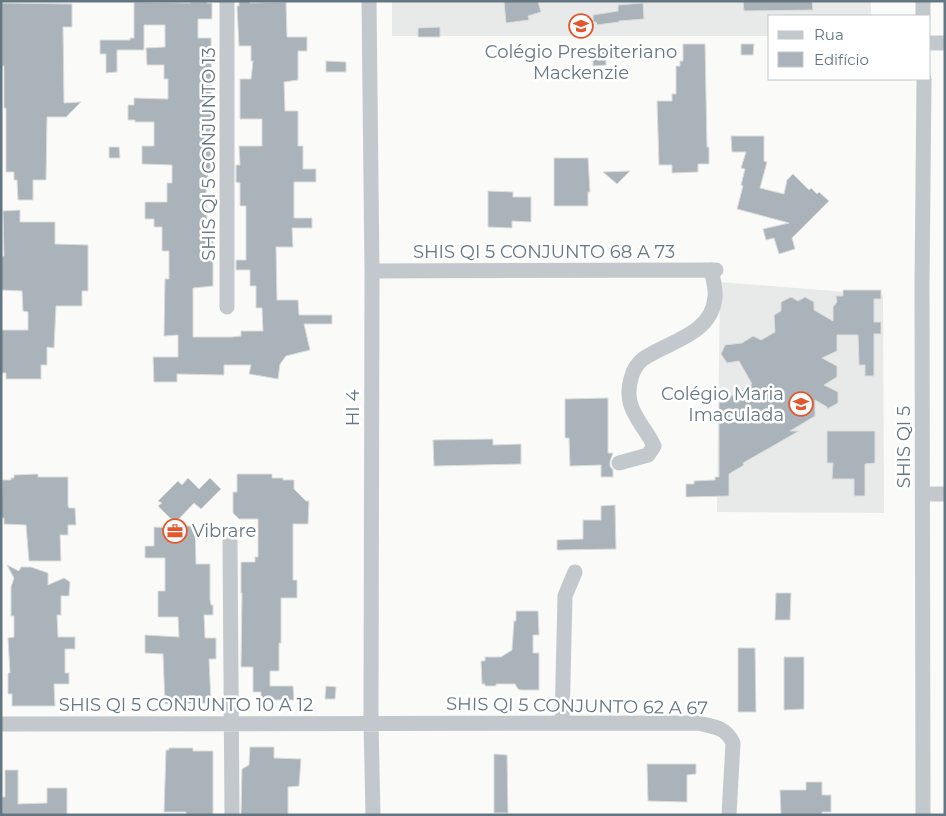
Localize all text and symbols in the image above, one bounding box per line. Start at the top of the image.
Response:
school or university icon: Colégio Presbiteriano Mackenzie [568,13,594,39]
legend [768,15,931,80]
text: Rua [814,25,844,44]
place label: Colégio Presbiteriano Mackenzie [485,41,677,84]
street label: SHIS QI 5 CONJUNTO 13 [198,47,220,261]
text: Edifício [814,50,869,69]
street label: SHIS QI 5 CONJUNTO 68 A 73 [413,241,675,263]
place label: Colégio Maria Imaculada [661,383,784,426]
street label: HI 4 [342,390,364,426]
school or university icon: Colégio Maria Imaculada [788,391,814,417]
street label: SHIS QI 5 [893,406,915,488]
office icon: Vibrare [162,518,188,544]
place label: Vibrare [192,520,256,542]
street label: SHIS QI 5 CONJUNTO 62 A 67 [446,693,708,719]
street label: SHIS QI 5 CONJUNTO 10 A 12 [59,694,313,716]

